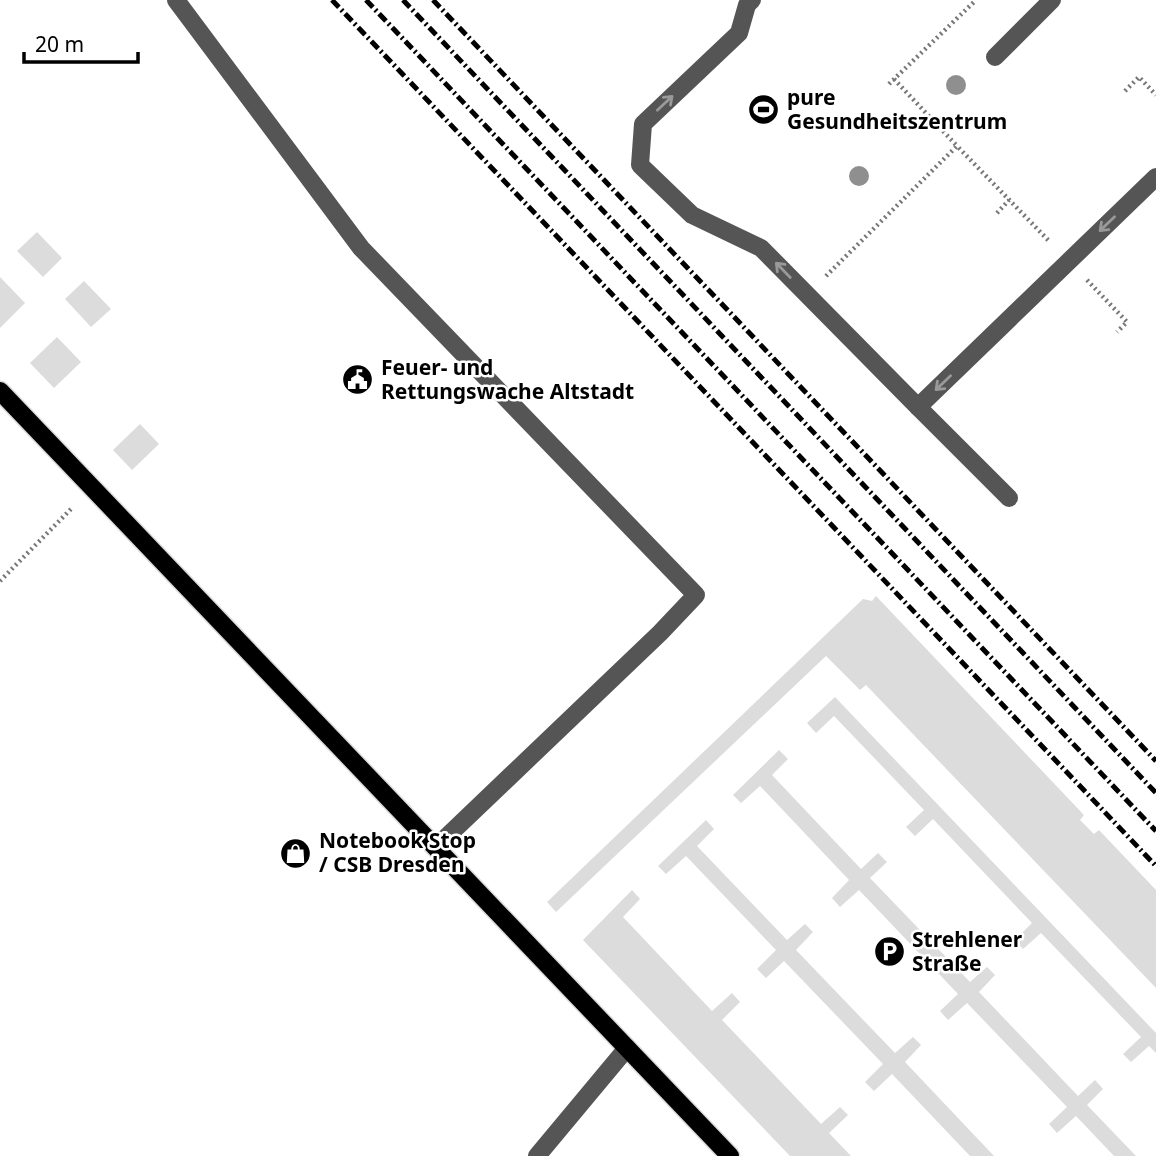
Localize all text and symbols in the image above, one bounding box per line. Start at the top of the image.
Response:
scale bar [24,21,138,65]
text: 20 m [35,30,84,58]
place label: pure Gesundheitszentrum [787,83,1007,135]
sports icon: pure Gesundheitszentrum [747,93,781,127]
one-way arrow [656,94,673,111]
one-way arrow [1099,216,1116,233]
one-way arrow [775,262,792,279]
place label: Feuer- und Rettungswache Altstadt [381,353,634,405]
public building icon: Feuer- und Rettungswache Altstadt [341,363,375,397]
one-way arrow [935,374,952,391]
place label: Notebook Stop / CSB Dresden [319,826,476,878]
shop icon: Notebook Stop / CSB Dresden [279,836,313,870]
place label: Strehlener Straße [912,925,1023,977]
parking icon: Strehlener Straße [872,935,906,969]

